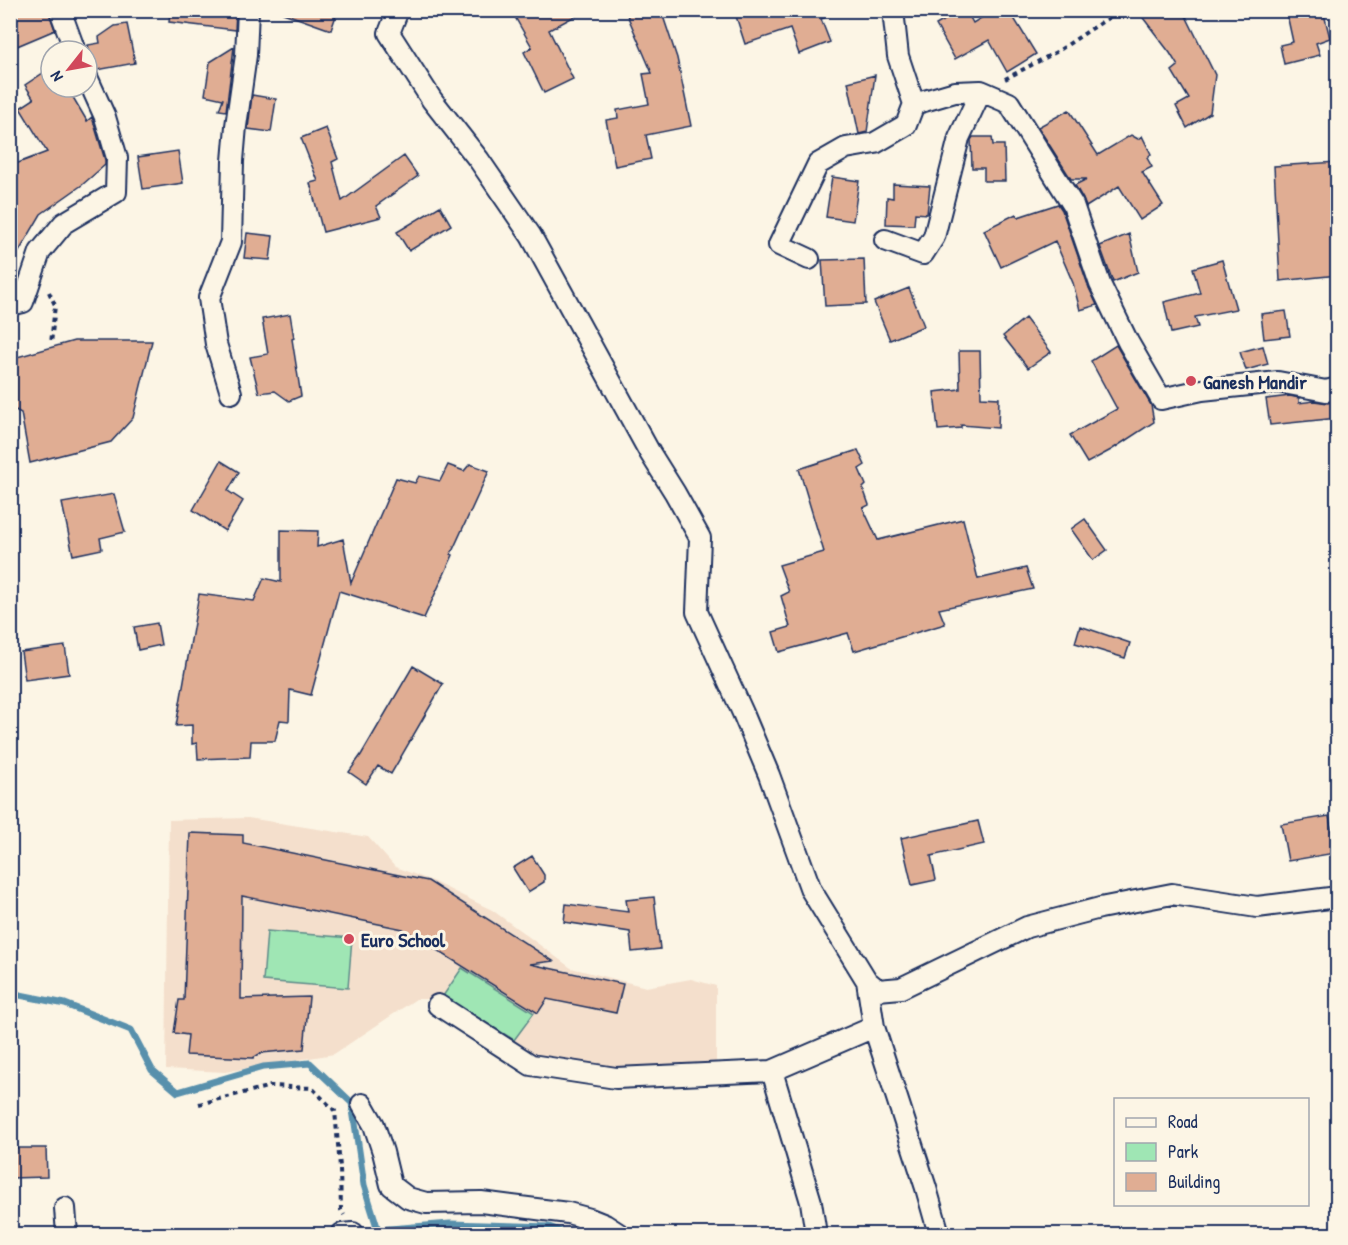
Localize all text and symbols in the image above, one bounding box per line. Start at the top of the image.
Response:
north arrow [39,39,99,99]
text: N [44,67,68,86]
place label: Ganesh Mandir [1203,368,1307,395]
marker: Ganesh Mandir [1184,374,1198,388]
place label: Euro School [361,926,446,953]
marker: Euro School [342,932,356,946]
legend [1114,1098,1309,1206]
text: Road [1168,1109,1198,1134]
text: Park [1168,1139,1199,1164]
text: Building [1168,1169,1220,1194]

